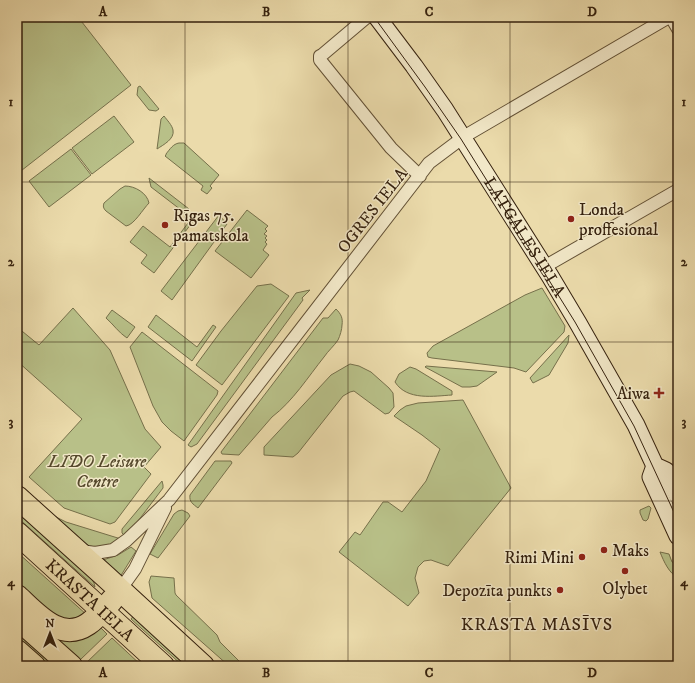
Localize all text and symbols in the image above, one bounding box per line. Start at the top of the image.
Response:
text: A [98,4,108,20]
text: B [262,4,270,20]
text: C [425,4,434,20]
text: D [587,4,597,20]
text: 1 [9,94,14,110]
text: 1 [682,94,687,110]
street label: OGRES IELA [333,163,413,258]
street label: LATGALES IELA [478,173,570,301]
place label: Londa proffesional [578,199,658,241]
place label: Rīgas 75. pamatskola [172,205,249,247]
marker: Londa proffesional [566,214,576,224]
marker: Rīgas 75. pamatskola [160,220,170,230]
text: 2 [8,254,15,270]
text: 2 [681,254,688,270]
place label: Aiwa [617,383,651,405]
marker: Aiwa [653,387,665,399]
text: 3 [9,414,14,430]
text: 3 [682,414,687,430]
park label: LIDO Leisure Centre [47,451,147,493]
place label: Maks [612,540,649,562]
marker: Maks [599,545,609,555]
place label: Rimi Mini [504,547,574,569]
marker: Rimi Mini [577,552,587,562]
street label: KRASTA IELA [41,554,139,646]
marker: Olybet [620,566,630,576]
text: 4 [6,574,15,591]
text: 4 [679,574,688,591]
place label: Olybet [602,578,648,600]
place label: Depozīta punkts [442,580,552,602]
marker: Depozīta punkts [555,585,565,595]
north arrow [30,613,70,653]
district label: KRASTA MASĪVS [461,614,613,636]
text: N [45,617,55,631]
text: A [98,665,108,681]
text: B [262,665,270,681]
text: C [425,665,434,681]
text: D [587,665,597,681]

